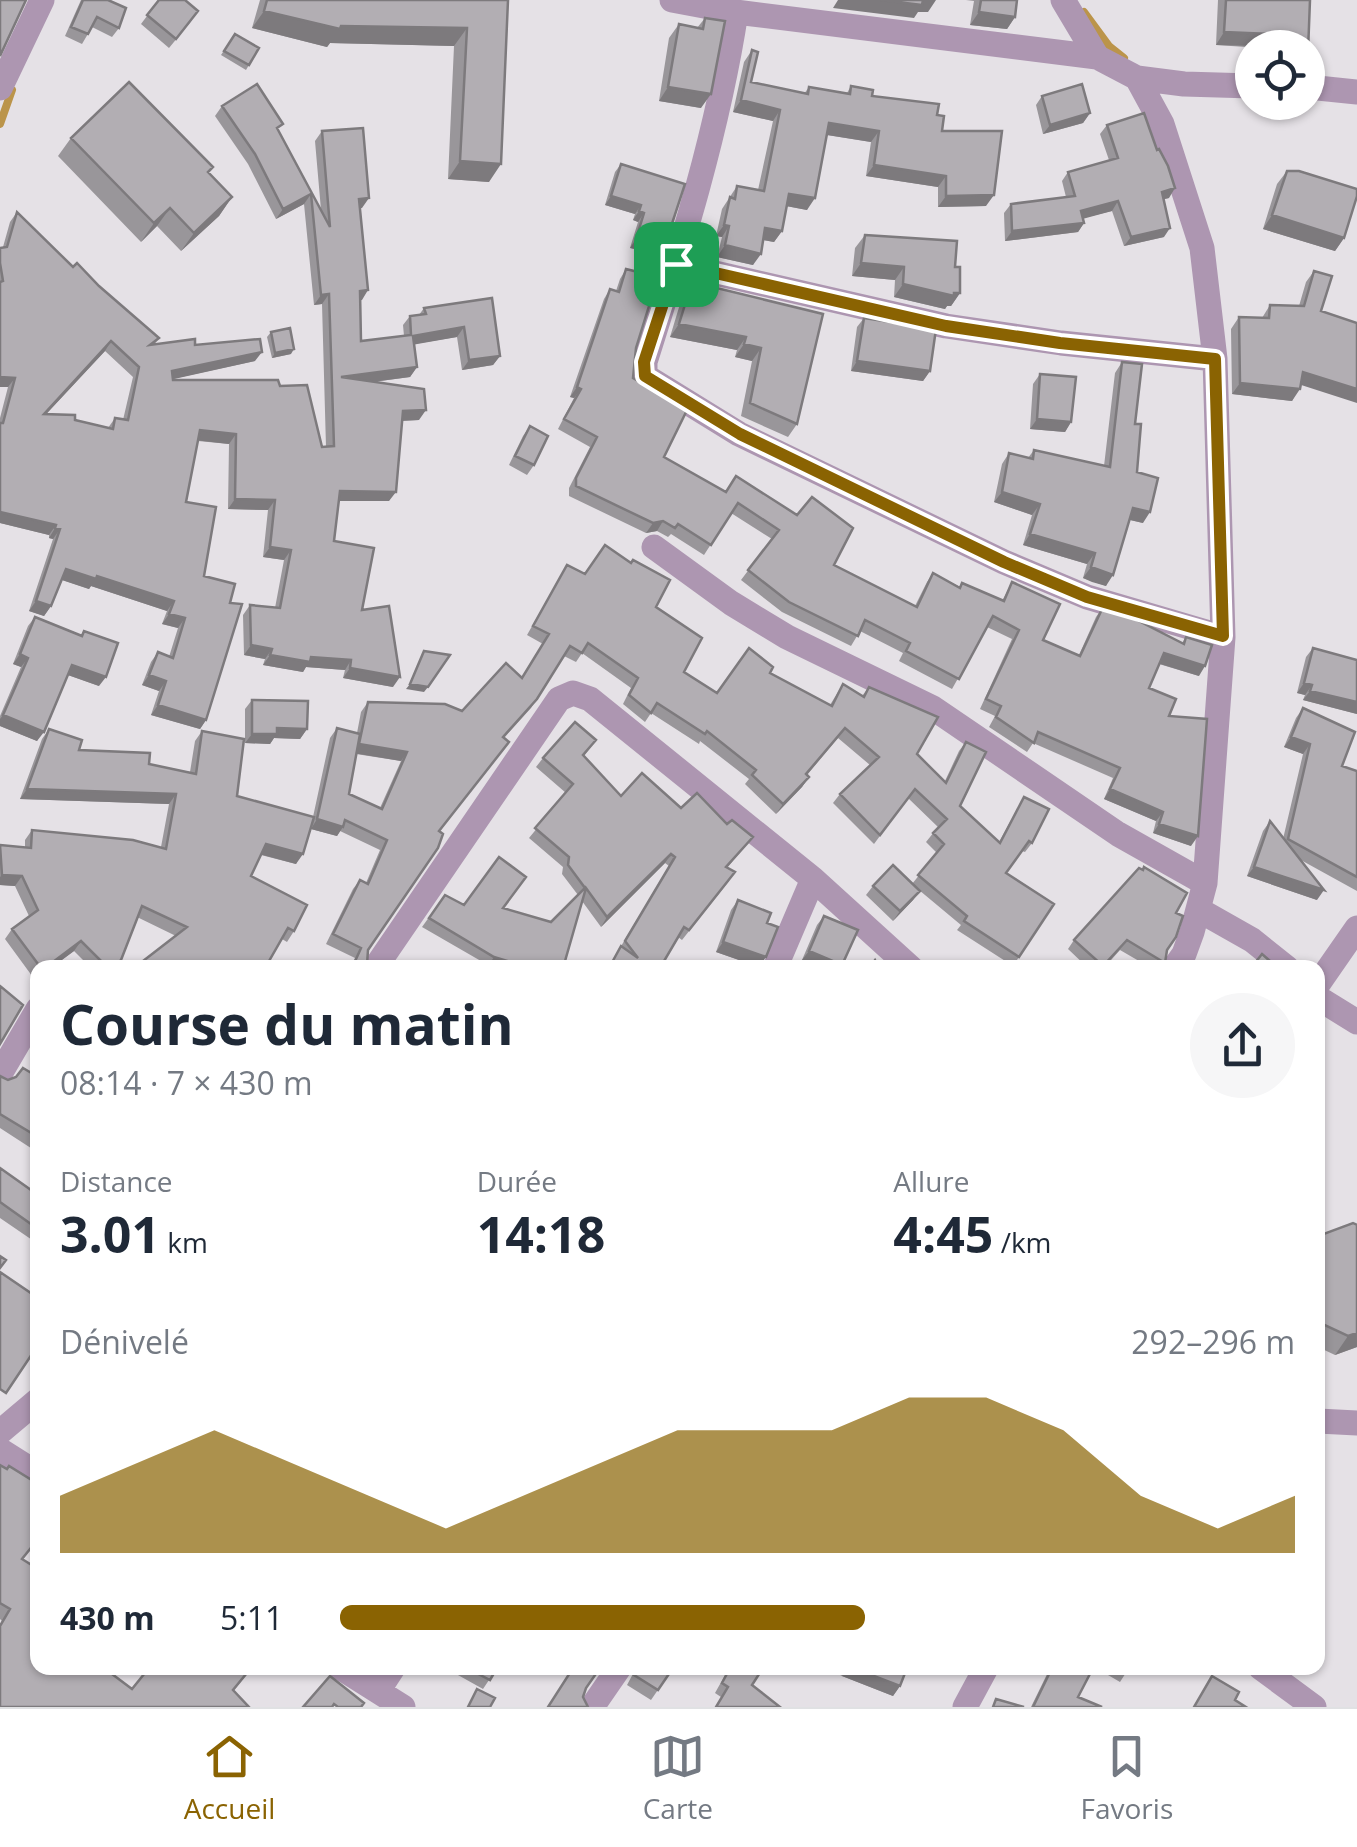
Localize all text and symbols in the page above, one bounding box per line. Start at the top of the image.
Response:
map controls [1235,30,1325,120]
button: locate [1235,30,1325,120]
pin [634,222,719,307]
icon: arrive [649,237,704,292]
text: Course du matin [60,986,514,1061]
button: share [1190,993,1295,1098]
text: 08:14 · 7 × 430 m [60,1061,313,1104]
text: Distance [60,1162,173,1200]
text: Durée [477,1162,557,1200]
text: Allure [893,1162,970,1200]
text: 3.01 [60,1200,160,1268]
text: 14:18 [477,1200,605,1268]
text: 4:45 [893,1200,993,1268]
text: km [160,1223,208,1261]
text: /km [993,1223,1052,1261]
text: Dénivelé [60,1320,189,1363]
text: 292–296 m [1131,1320,1295,1363]
text: 430 m [60,1596,155,1639]
text: 5:11 [220,1596,283,1639]
tab: Accueil [184,1729,275,1827]
tab: Carte [643,1729,713,1827]
tab: Favoris [1081,1729,1173,1827]

